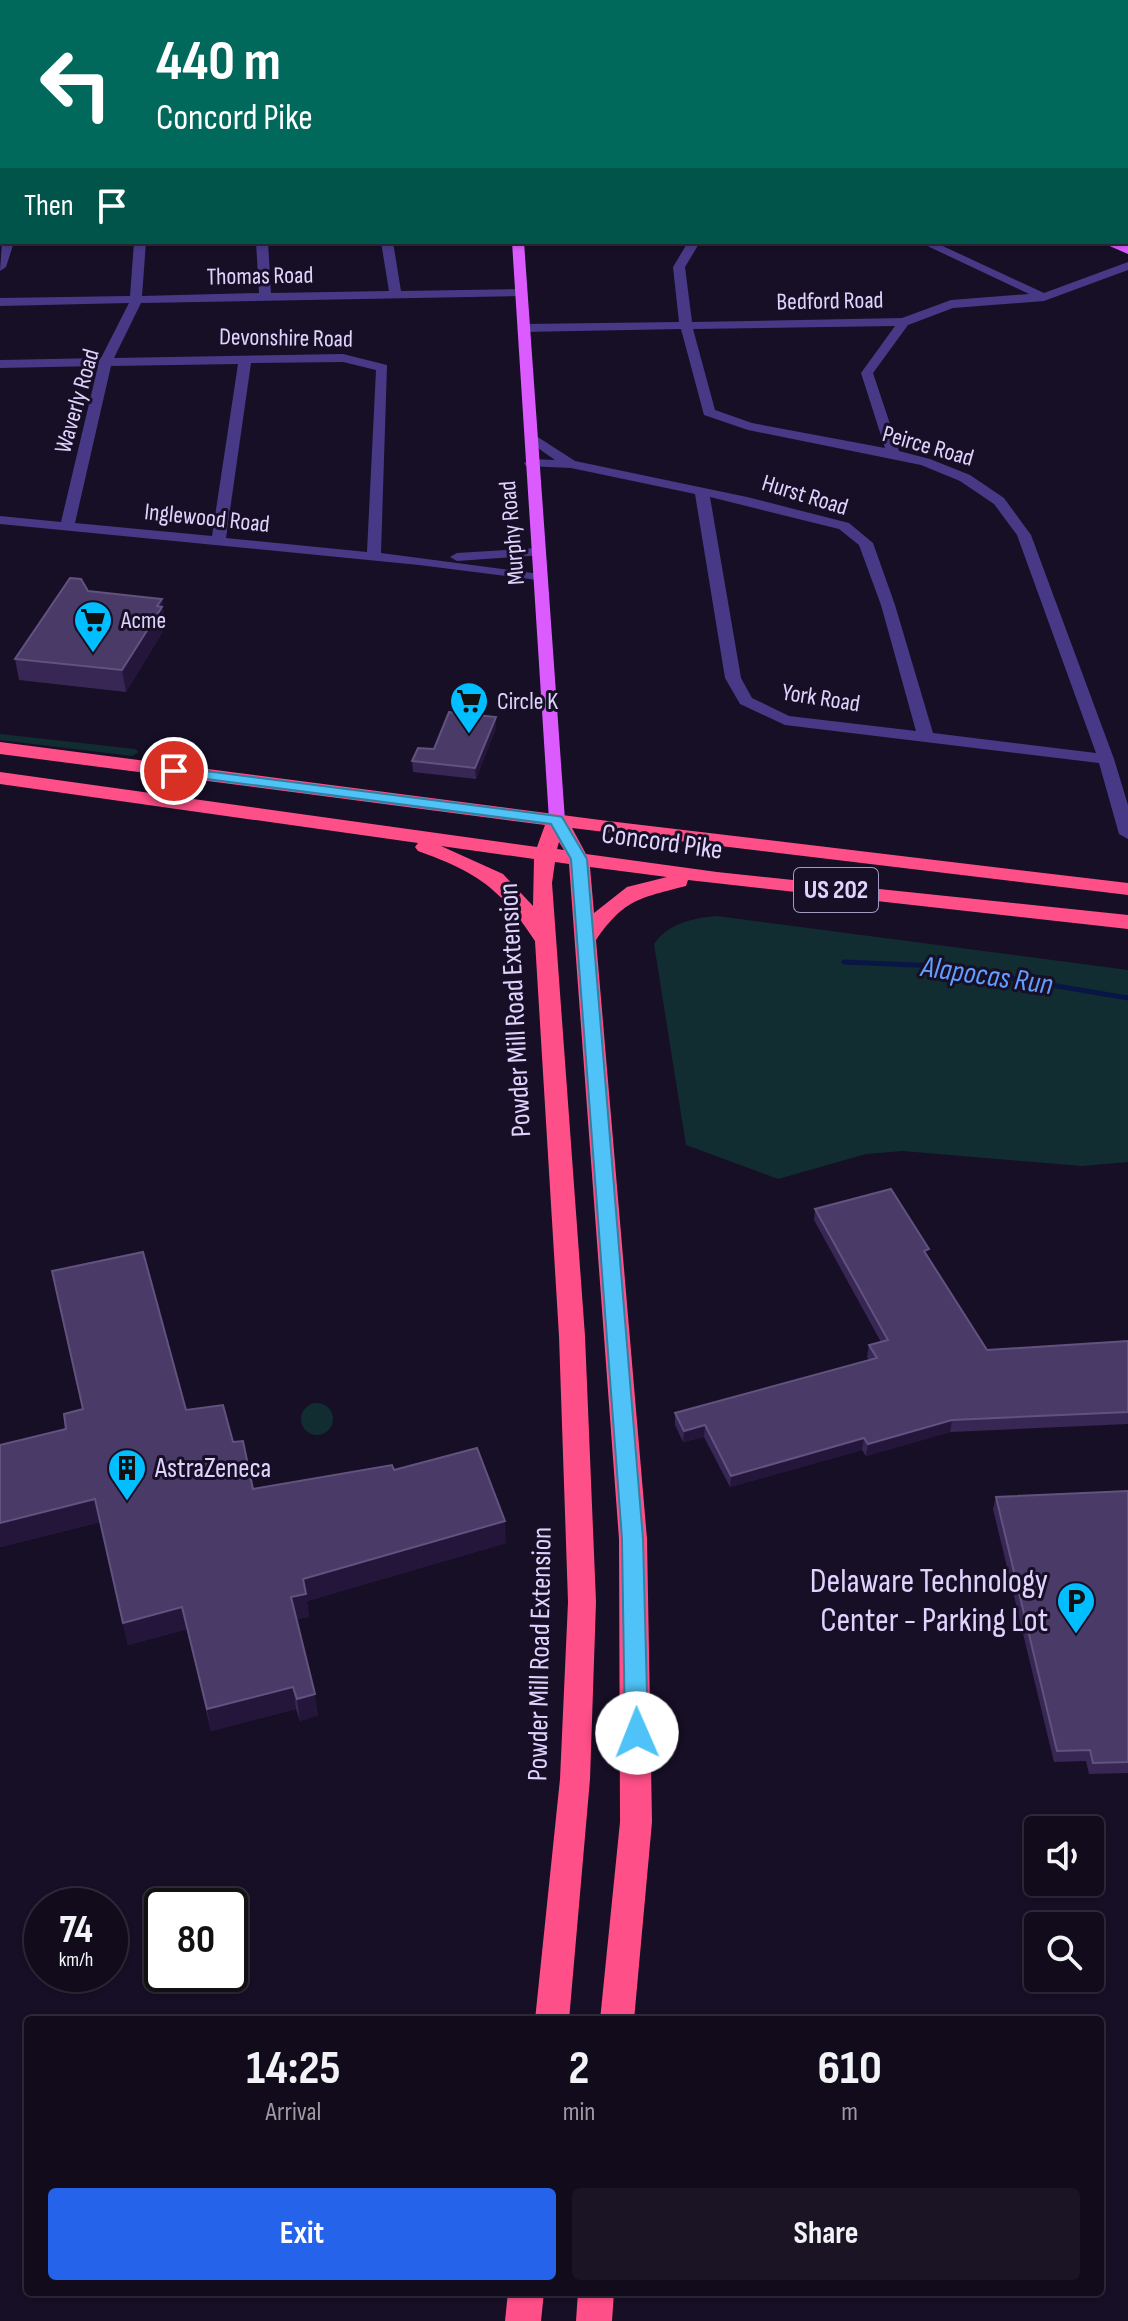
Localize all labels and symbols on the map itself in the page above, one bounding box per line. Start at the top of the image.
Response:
street label: Thomas Road [206,261,314,291]
street label: Bedford Road [776,286,884,316]
street label: Devonshire Road [219,322,353,354]
street label: Waverly Road [48,345,106,457]
street label: Peirce Road [879,419,977,473]
street label: Hurst Road [758,468,852,522]
street label: Murphy Road [493,480,531,586]
street label: Inglewood Road [143,497,271,539]
supermarket icon: Acme [72,599,114,654]
place label: Acme [120,606,166,635]
street label: York Road [780,678,862,718]
supermarket icon: Circle K [448,680,490,735]
place label: Circle K [497,687,558,716]
pin [140,737,208,805]
street label: Concord Pike [599,817,725,867]
road number: US 202 [794,868,878,912]
street label: Powder Mill Road Extension [492,882,538,1138]
water label: Alapocas Run [918,949,1055,1003]
building icon: AstraZeneca [106,1447,148,1502]
place label: AstraZeneca [154,1452,271,1485]
street label: Powder Mill Road Extension [521,1526,559,1782]
place label: Delaware Technology Center - Parking Lot [810,1561,1048,1641]
parking icon: Delaware Technology Center - Parking Lot [1055,1580,1097,1635]
position arrow [595,1691,679,1775]
speed limit sign: 80 [144,1888,248,1992]

